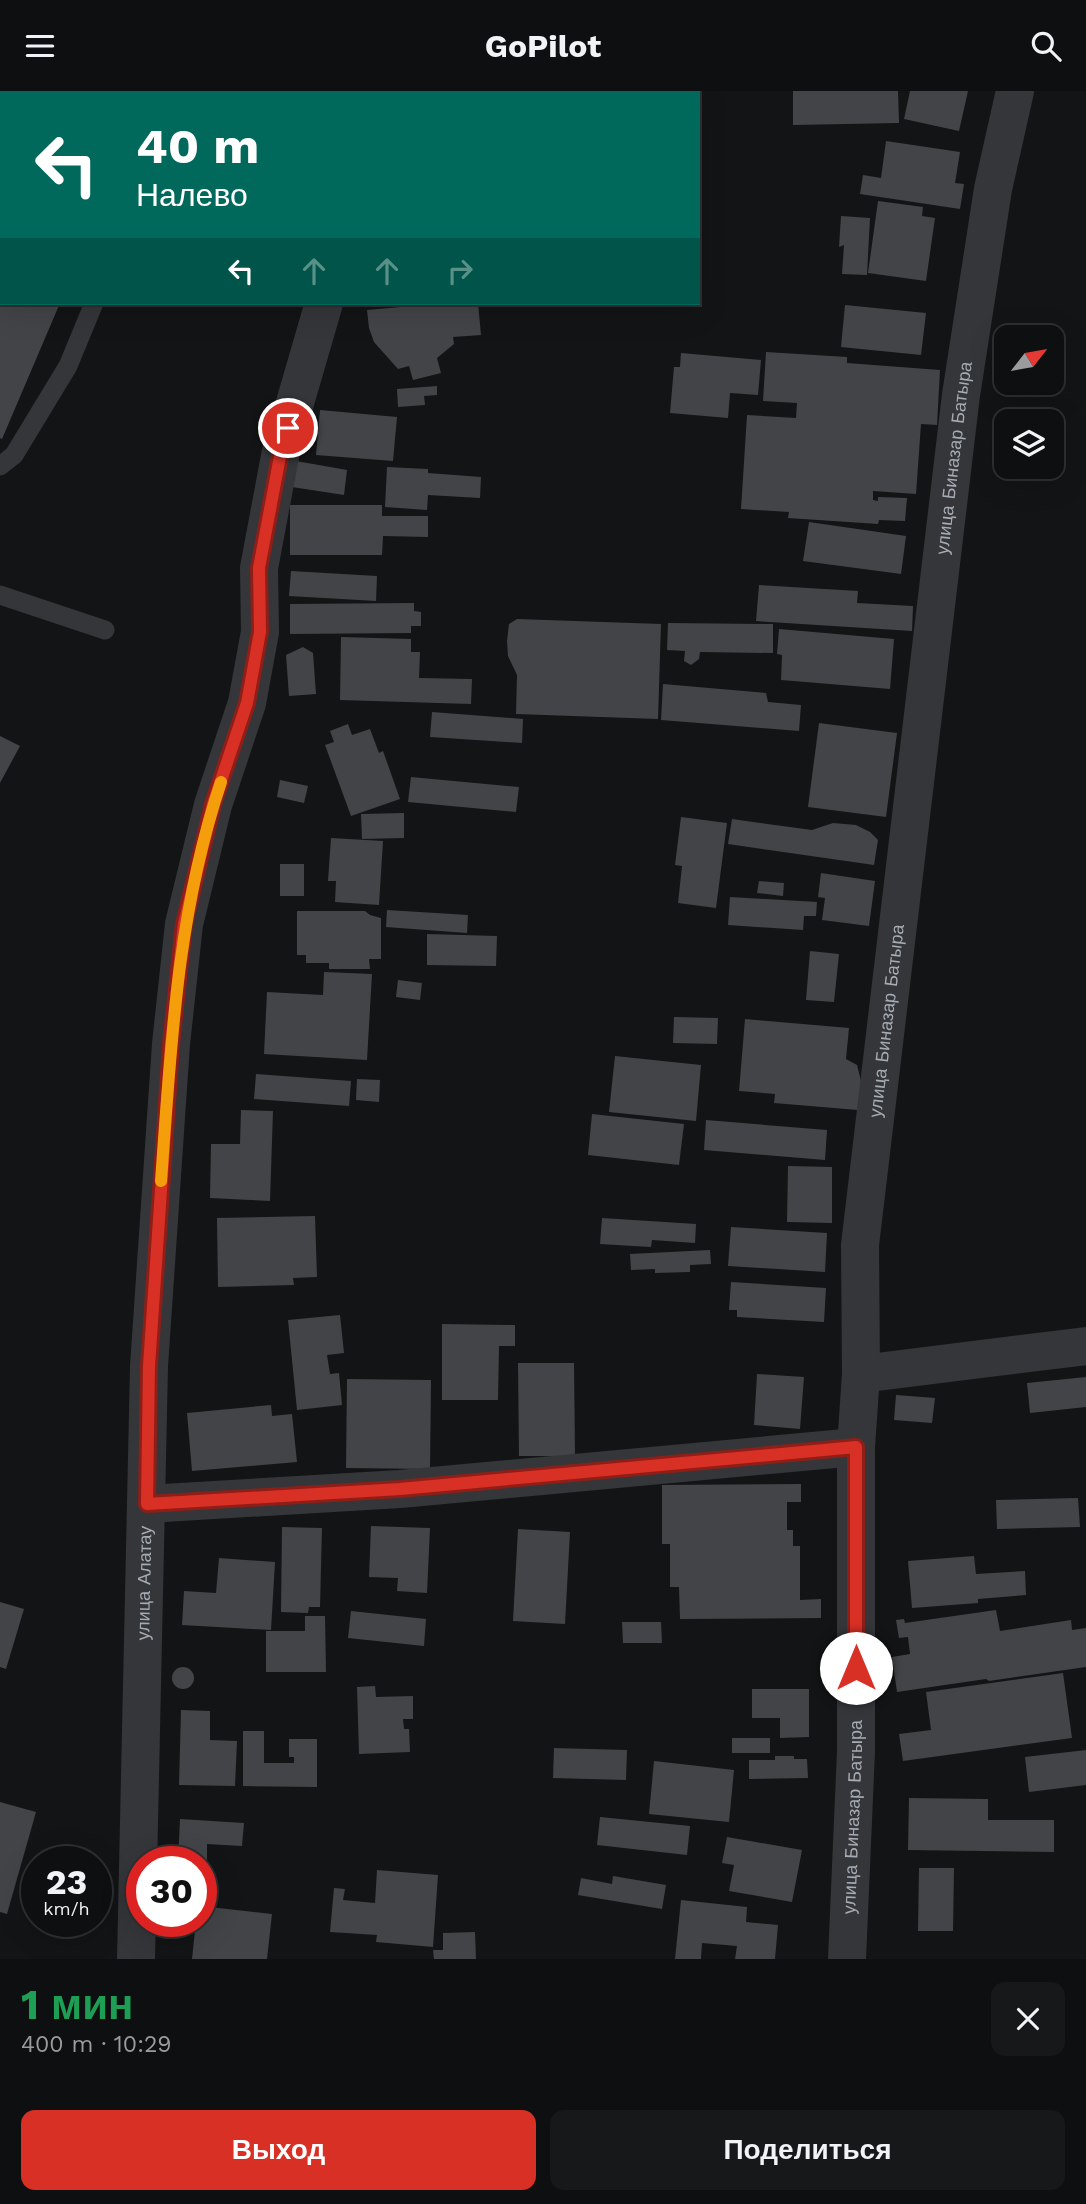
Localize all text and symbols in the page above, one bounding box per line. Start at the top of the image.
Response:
icon: menu [21,27,59,65]
text: GoPilot [485,27,601,65]
icon: search [1027,27,1065,65]
text: 40 m [136,117,259,175]
icon: left [21,119,112,210]
text: Налево [136,176,248,214]
icon: left [222,252,260,290]
icon: ahead [295,252,333,290]
icon: ahead [368,252,406,290]
icon: right [441,252,479,290]
north arrow [994,325,1064,395]
map controls [994,325,1064,479]
street label: улица Биназар Батыра [931,359,976,556]
pin [258,398,318,458]
icon: arrive [269,409,307,447]
button: layers [994,409,1064,479]
street label: улица Биназар Батыра [864,922,908,1119]
street label: улица Алатау [132,1526,155,1641]
position arrow [819,1631,893,1705]
street label: улица Биназар Батыра [838,1719,866,1915]
speed limit sign: 30 [126,1846,217,1937]
text: 23 [46,1861,87,1903]
text: km/h [43,1898,90,1919]
text: 1 мин [21,1980,133,2029]
button: close [991,1982,1065,2056]
text: 400 m · 10:29 [21,2031,172,2058]
button: Выход [21,2110,536,2190]
button: Поделиться [550,2110,1065,2190]

